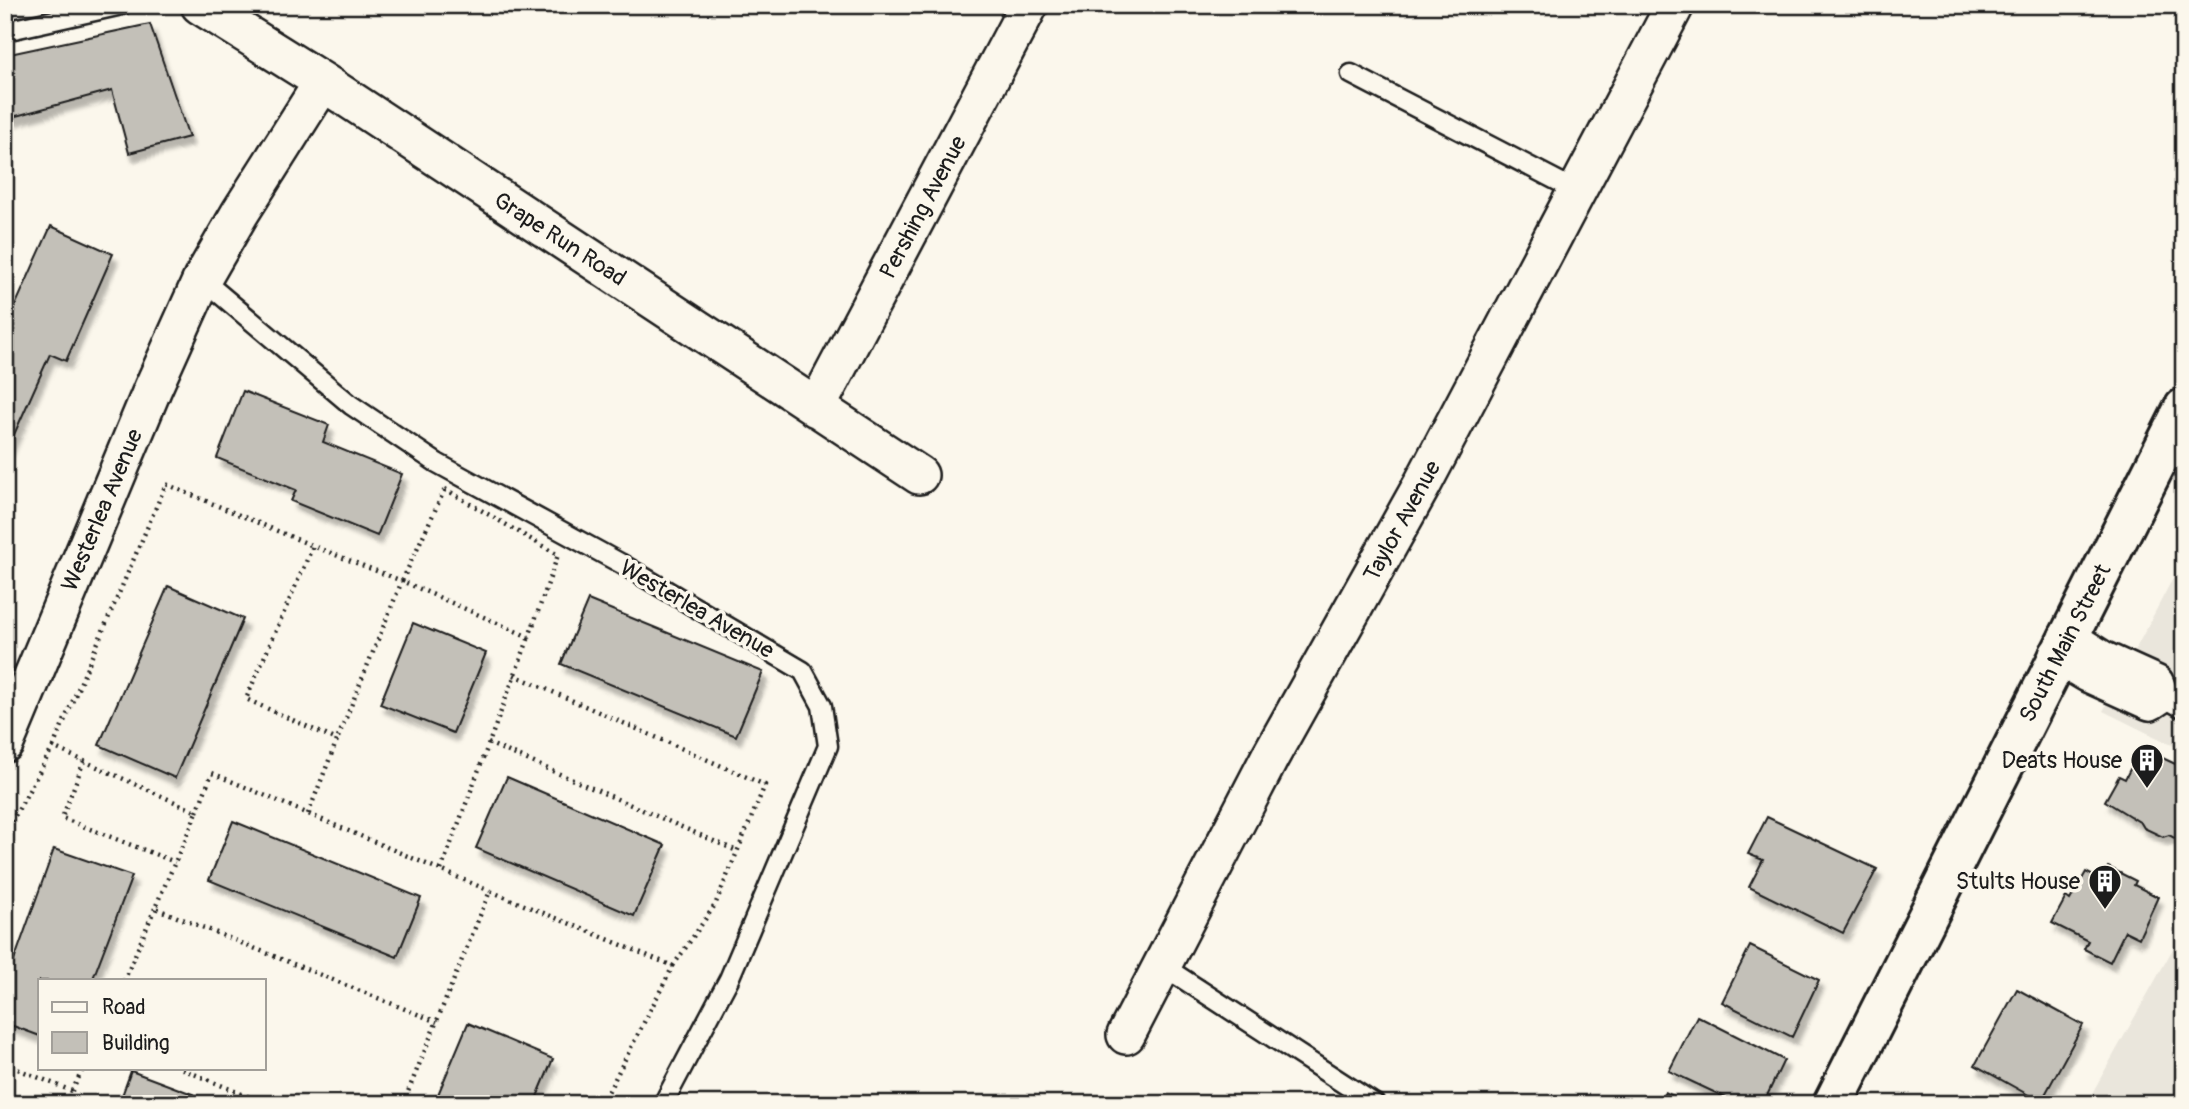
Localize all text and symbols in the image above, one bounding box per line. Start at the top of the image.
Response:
street label: Pershing Avenue [873,130,973,283]
street label: Grape Run Road [488,185,632,293]
street label: Westerlea Avenue [55,424,149,595]
street label: Taylor Avenue [1357,455,1447,586]
street label: Westerlea Avenue [615,553,780,665]
street label: South Main Street [2013,558,2118,727]
building icon: Deats House [2128,741,2166,790]
place label: Deats House [2002,746,2123,775]
building icon: Stults House [2086,862,2124,911]
place label: Stults House [1956,867,2081,896]
legend [38,979,266,1070]
text: Road [102,994,146,1021]
text: Building [102,1030,169,1057]

